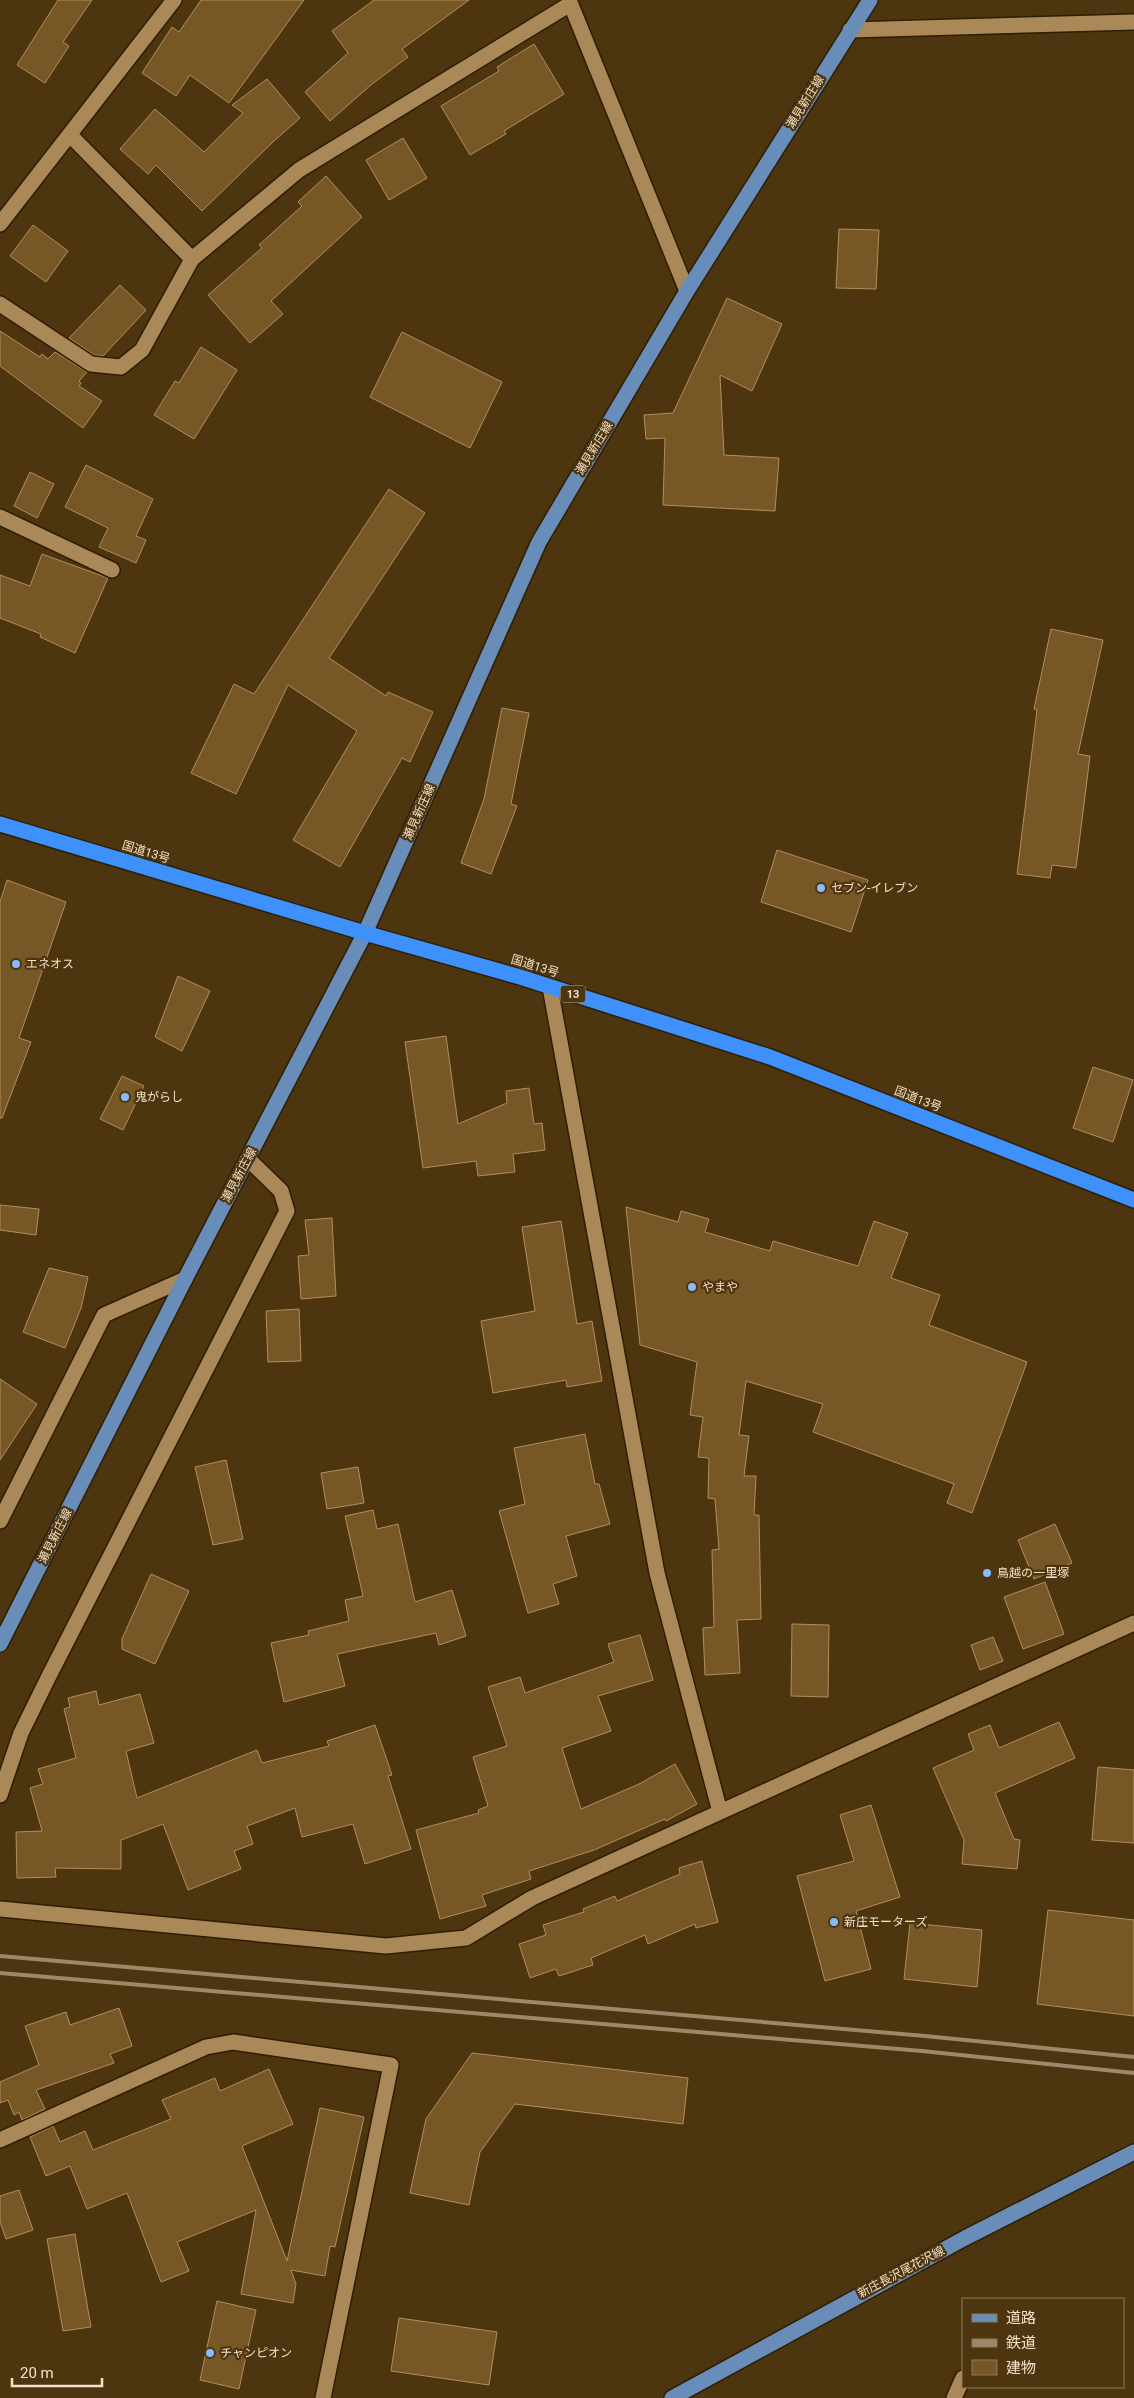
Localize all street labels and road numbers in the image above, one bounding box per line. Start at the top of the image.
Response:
street label: 瀬見新庄線 [783,73,827,131]
street label: 瀬見新庄線 [573,419,615,477]
street label: 瀬見新庄線 [400,782,438,842]
street label: 国道13号 [120,838,172,866]
street label: 国道13号 [509,952,561,980]
road number: 13 [560,986,586,1002]
street label: 国道13号 [892,1084,944,1114]
street label: 瀬見新庄線 [219,1145,259,1205]
street label: 瀬見新庄線 [35,1506,75,1566]
street label: 新庄長沢尾花沢線 [855,2243,947,2301]

